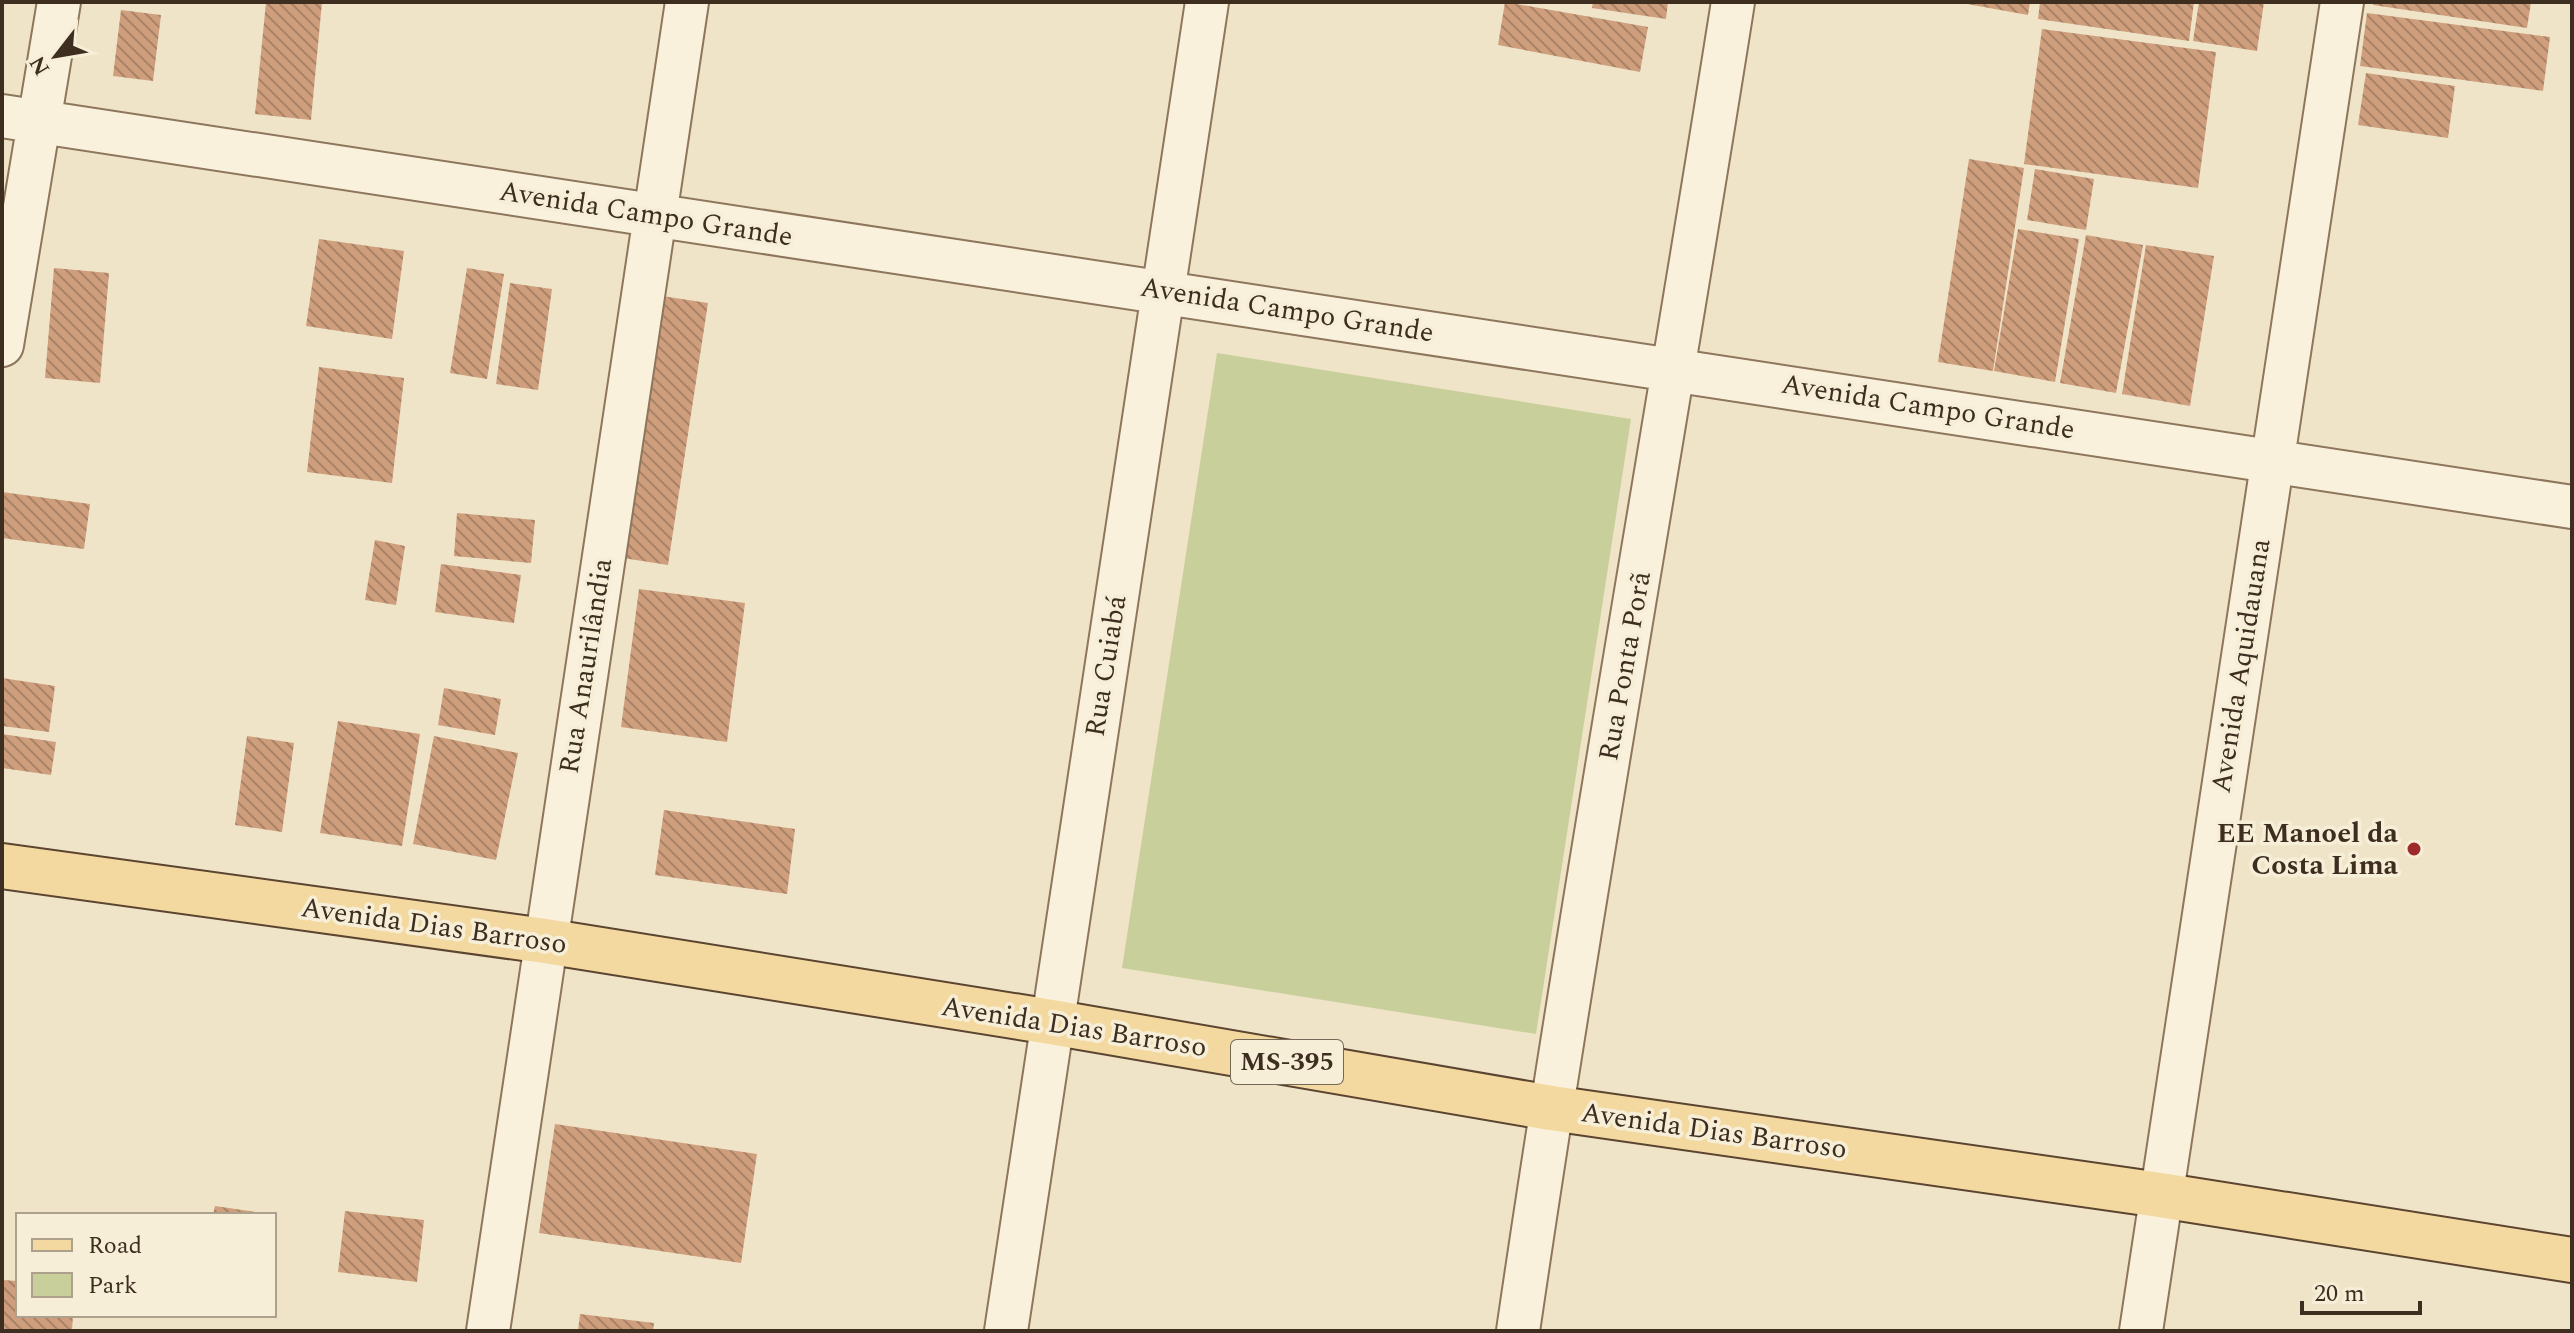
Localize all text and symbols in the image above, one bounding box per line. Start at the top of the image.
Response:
north arrow [16,16,96,96]
text: N [21,49,59,82]
street label: Avenida Campo Grande [496,170,796,258]
street label: Avenida Campo Grande [1137,266,1437,354]
street label: Avenida Campo Grande [1778,363,2078,451]
street label: Avenida Aquidauana [2200,535,2282,796]
street label: Rua Anaurilândia [548,555,624,777]
street label: Rua Ponta Porã [1587,568,1663,764]
street label: Rua Cuiabá [1074,592,1138,740]
place label: EE Manoel da Costa Lima [2217,812,2399,887]
marker: EE Manoel da Costa Lima [2405,840,2423,858]
street label: Avenida Dias Barroso [298,886,570,966]
street label: Avenida Dias Barroso [938,985,1210,1069]
road number: MS-395 [1231,1040,1343,1084]
street label: Avenida Dias Barroso [1578,1091,1850,1171]
legend [16,1213,276,1317]
text: Road [88,1228,142,1264]
scale bar [2302,1265,2420,1315]
text: Park [88,1268,138,1304]
text: 20 m [2314,1276,2365,1312]

